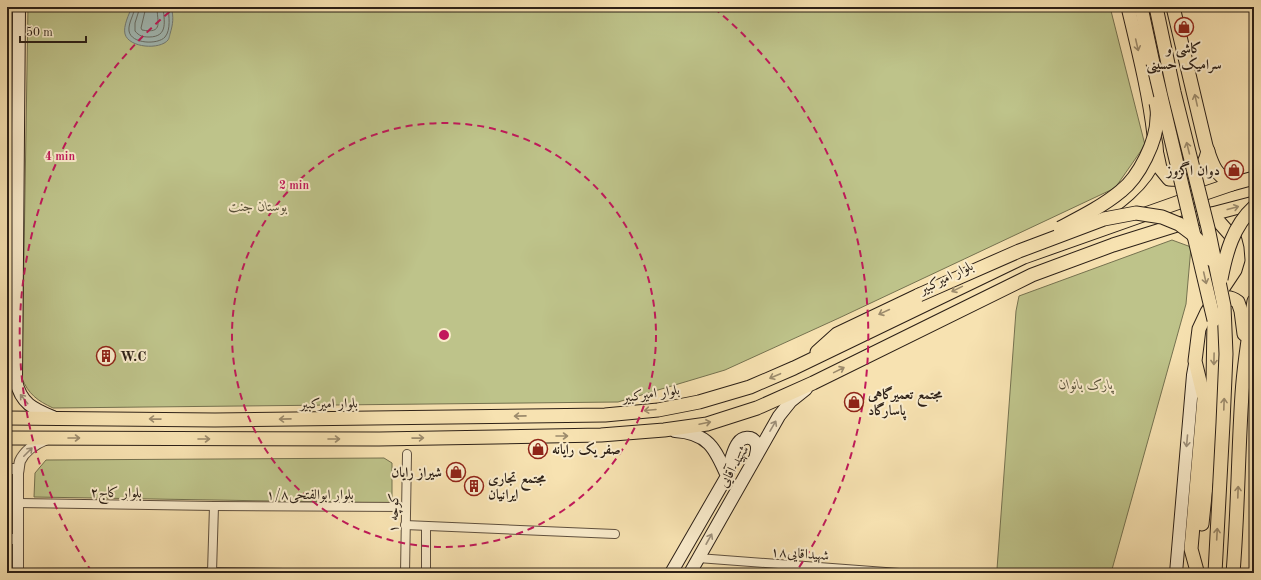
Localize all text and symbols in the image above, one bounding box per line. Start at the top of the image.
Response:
shop icon: کاشی و سرامیک حسینی [1173,16,1195,38]
scale bar [20,18,86,44]
text: 50 m [26,26,53,39]
one-way arrow [1134,38,1142,51]
place label: کاشی و سرامیک حسینی [1147,41,1222,74]
one-way arrow [1191,94,1199,107]
one-way arrow [1184,142,1191,155]
text: 4 min [45,151,75,163]
shop icon: دوان اگزوز [1223,159,1245,181]
place label: دوان اگزوز [1165,161,1220,180]
text: 2 min [279,180,309,192]
park label: بوستان جنت [229,200,288,215]
one-way arrow [1226,204,1239,212]
street label: بلوار امیرکبیر [916,259,976,299]
one-way arrow [1201,271,1209,284]
one-way arrow [951,286,963,293]
one-way arrow [878,309,890,316]
centre of rings [437,328,451,342]
building icon: W.C [95,345,117,367]
place label: W.C [120,350,146,364]
one-way arrow [1210,352,1218,365]
one-way arrow [833,366,845,373]
one-way arrow [769,373,781,380]
park label: پارک بانوان [1059,378,1115,395]
street label: بلوار امیرکبیر [620,383,681,406]
place label: مجتمع تعمیرگاهی پاسارگاد [867,385,943,421]
shop icon: مجتمع تعمیرگاهی پاسارگاد [843,391,865,413]
one-way arrow [20,394,29,405]
street label: بلوار امیرکبیر [298,396,358,413]
one-way arrow [1220,398,1228,411]
one-way arrow [644,407,657,414]
one-way arrow [514,412,527,420]
one-way arrow [149,415,162,423]
one-way arrow [279,415,292,423]
one-way arrow [699,419,712,427]
one-way arrow [770,420,778,432]
one-way arrow [555,432,568,440]
one-way arrow [67,434,80,442]
one-way arrow [411,434,424,442]
one-way arrow [1184,434,1191,447]
one-way arrow [197,435,210,443]
one-way arrow [327,435,340,443]
shop icon: صفر یک رایانه [527,438,549,460]
place label: صفر یک رایانه [552,441,621,459]
street label: شهید آقایی [715,442,753,491]
one-way arrow [23,447,33,456]
shop icon: شیراز رایان [445,461,467,483]
place label: شیراز رایان [391,466,442,481]
place label: مجتمع تجاری ایرانیان [488,471,546,502]
building icon: مجتمع تجاری ایرانیان [463,475,485,497]
street label: بلوار کاج۲ [90,485,142,505]
one-way arrow [1234,486,1242,499]
street label: بلوار ابوالفتحی۱/۸ [266,488,354,504]
street label: کوچه ۱ [387,493,403,533]
one-way arrow [1213,528,1220,541]
one-way arrow [706,533,713,545]
street label: شهیداقایی۱۸ [770,545,830,565]

